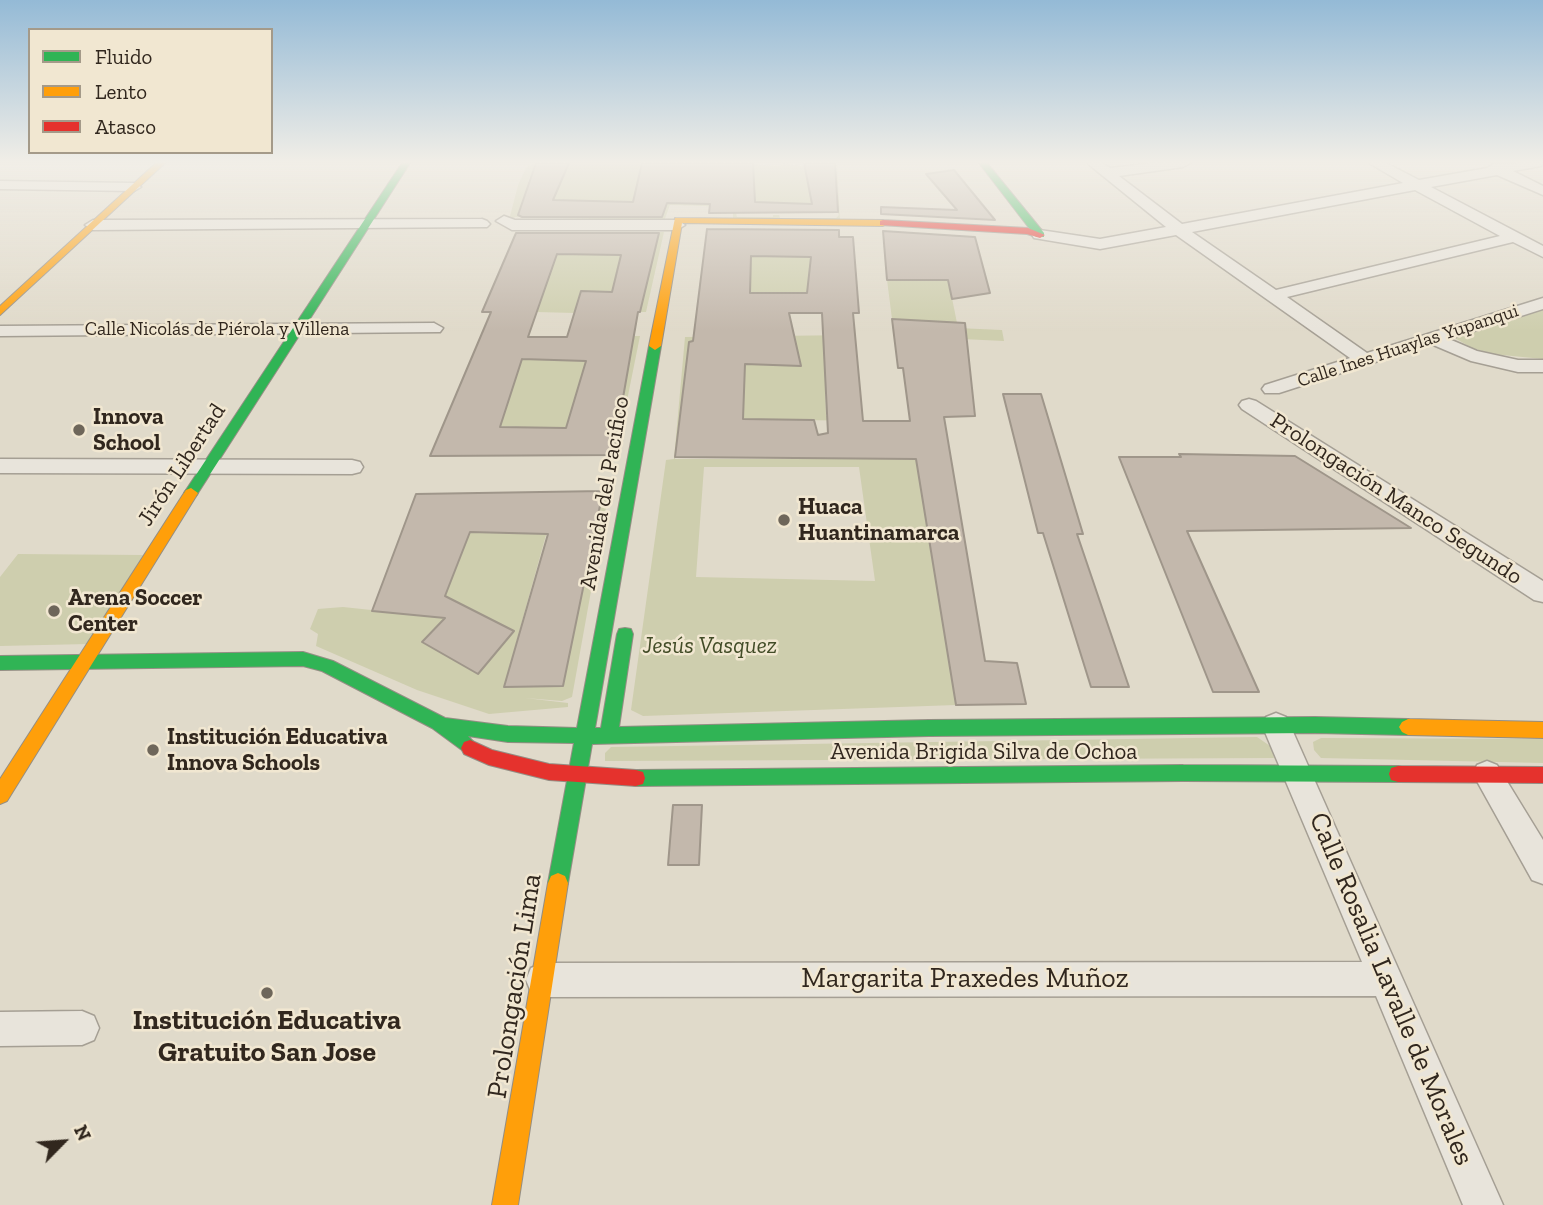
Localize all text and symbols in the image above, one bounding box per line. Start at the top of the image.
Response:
legend [28,28,273,154]
text: Fluido [95,44,152,69]
text: Lento [95,79,147,104]
text: Atasco [95,114,156,139]
street label: Calle Ines Huaylas Yupanqui [1295,299,1521,393]
street label: Calle Nicolás de Piérola y Villena [85,319,349,341]
street label: Avenida del Pacifico [574,394,636,592]
street label: Jirón Libertad [132,399,232,531]
place label: Innova School [93,403,164,457]
street label: Prolongación Manco Segundo [1265,407,1527,591]
marker: Innova School [71,422,87,438]
place label: Huaca Huantinamarca [798,493,960,547]
marker: Huaca Huantinamarca [776,512,792,528]
place label: Arena Soccer Center [68,584,202,638]
marker: Arena Soccer Center [46,603,62,619]
park label: Jesús Vasquez [643,632,777,660]
place label: Institución Educativa Innova Schools [167,723,388,777]
street label: Avenida Brigida Silva de Ochoa [831,738,1137,766]
marker: Institución Educativa Innova Schools [145,742,161,758]
street label: Calle Rosalia Lavalle de Morales [1301,807,1481,1171]
street label: Prolongación Lima [481,871,549,1101]
street label: Margarita Praxedes Muñoz [801,962,1129,996]
marker: Institución Educativa Gratuito San Jose [259,985,275,1001]
place label: Institución Educativa Gratuito San Jose [133,1004,401,1070]
north arrow [28,1107,98,1177]
text: N [69,1121,96,1144]

